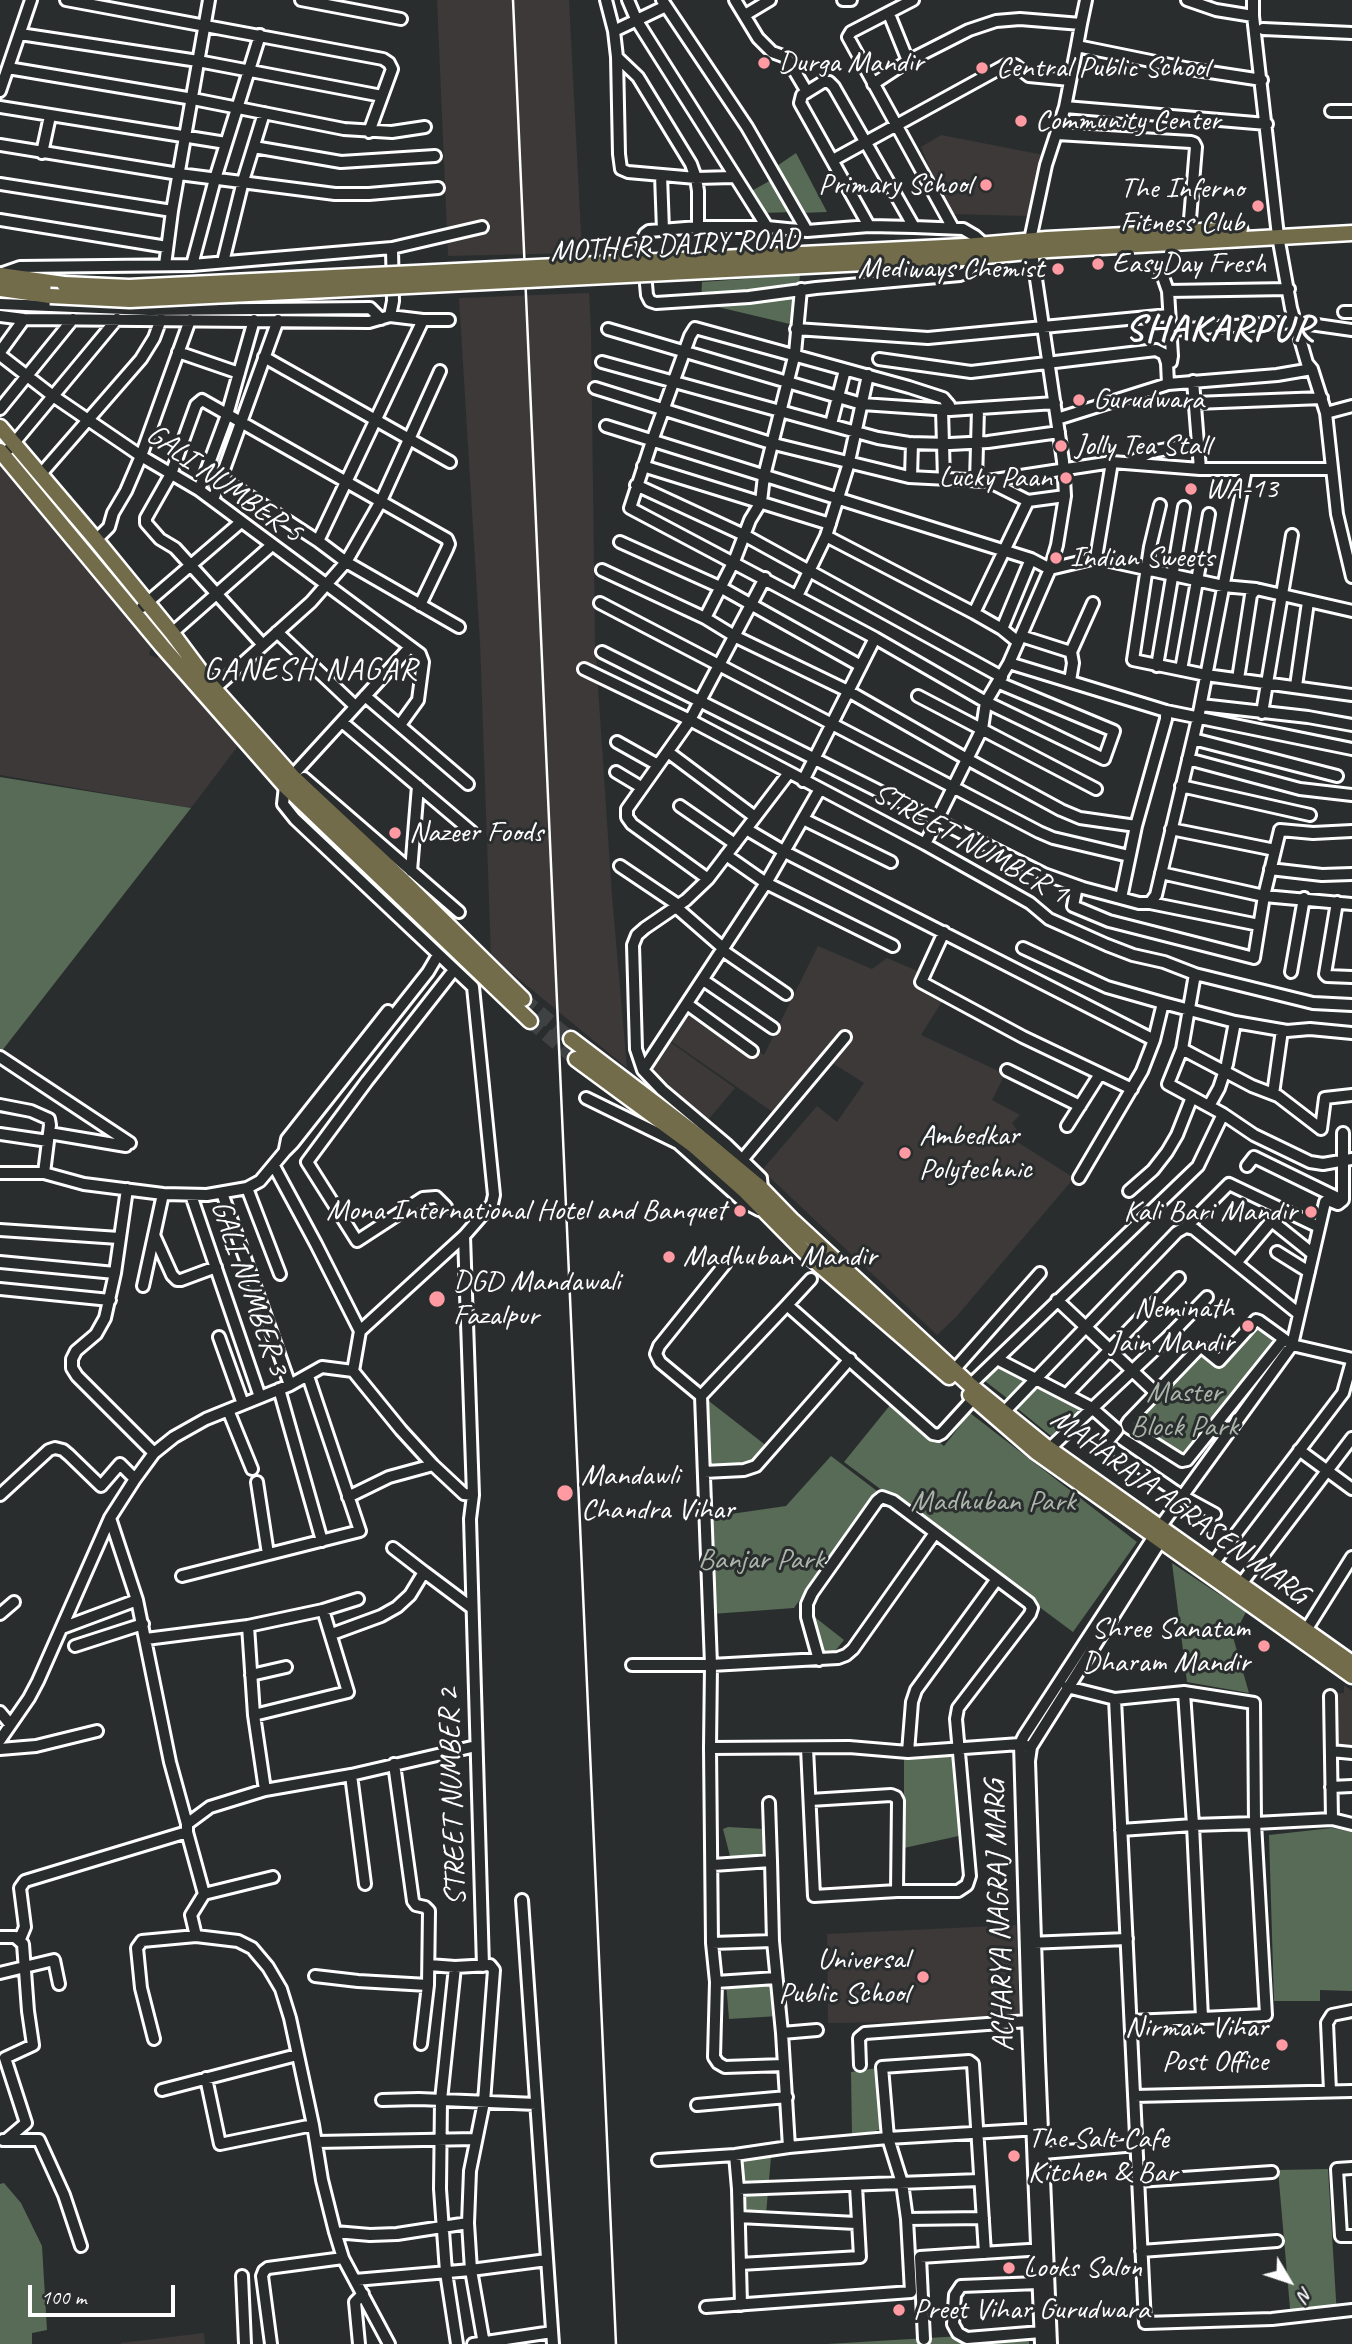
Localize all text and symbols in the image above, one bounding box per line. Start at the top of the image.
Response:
place label: Durga Mandir [778,45,924,81]
place label: Central Public School [996,50,1209,86]
marker: Durga Mandir [756,55,772,71]
marker: Central Public School [974,60,990,76]
place label: Community Center [1035,103,1220,139]
marker: Community Center [1013,113,1029,129]
place label: Primary School [818,167,972,203]
place label: The Inferno Fitness Club [1120,171,1244,242]
marker: Primary School [978,177,994,193]
marker: The Inferno Fitness Club [1250,198,1266,214]
street label: MOTHER DAIRY ROAD [549,221,801,271]
place label: EasyDay Fresh [1112,246,1266,282]
place label: Mediways Chemist [858,251,1044,287]
marker: EasyDay Fresh [1090,256,1106,272]
marker: Mediways Chemist [1050,261,1066,277]
district label: SHAKARPUR [1127,308,1313,352]
place label: Gurudwara [1093,382,1204,418]
marker: Gurudwara [1071,392,1087,408]
street label: GALI NUMBER 5 [139,417,309,551]
place label: Jolly Tea Stall [1075,428,1211,464]
marker: Jolly Tea Stall [1053,438,1069,454]
place label: Lucky Paan [939,460,1052,496]
marker: Lucky Paan [1058,470,1074,486]
place label: WA-13 [1205,471,1278,507]
marker: WA-13 [1183,481,1199,497]
place label: Indian Sweets [1070,540,1214,576]
marker: Indian Sweets [1048,550,1064,566]
district label: GANESH NAGAR [206,652,416,690]
street label: STREET NUMBER 1 [866,776,1074,912]
place label: Nazeer Foods [409,815,543,851]
marker: Nazeer Foods [387,825,403,841]
place label: Ambedkar Polytechnic [919,1118,1032,1188]
marker: Ambedkar Polytechnic [897,1145,913,1161]
place label: Mona International Hotel and Banquet [326,1193,726,1229]
place label: Kali Bari Mandir [1123,1194,1297,1230]
street label: GALI NUMBER 3 [202,1196,296,1380]
marker: Mona International Hotel and Banquet [732,1203,748,1219]
marker: Kali Bari Mandir [1303,1204,1319,1220]
place label: Madhuban Mandir [683,1239,877,1275]
marker: Madhuban Mandir [661,1249,677,1265]
place label: DGD Mandawali Fazalpur [453,1264,620,1334]
marker: DGD Mandawali Fazalpur [427,1289,447,1309]
place label: Neminath Jain Mandir [1109,1291,1234,1362]
marker: Neminath Jain Mandir [1240,1318,1256,1334]
park label: Master Block Park [1130,1375,1238,1446]
street label: MAHARAJA AGRASEN MARG [1043,1401,1315,1613]
place label: Mandawli Chandra Vihar [581,1458,735,1528]
marker: Mandawli Chandra Vihar [555,1483,575,1503]
park label: Madhuban Park [911,1484,1075,1520]
park label: Banjar Park [698,1542,824,1578]
place label: Shree Sanatam Dharam Mandir [1082,1611,1250,1682]
marker: Shree Sanatam Dharam Mandir [1256,1638,1272,1654]
street label: STREET NUMBER 2 [431,1688,475,1906]
street label: ACHARYA NAGRAJ MARG [977,1780,1023,2052]
place label: Universal Public School [779,1942,909,2012]
marker: Universal Public School [915,1969,931,1985]
place label: Nirman Vihar Post Office [1125,2010,1268,2080]
marker: Nirman Vihar Post Office [1274,2037,1290,2053]
place label: The Salt Cafe Kitchen & Bar [1028,2121,1177,2192]
marker: The Salt Cafe Kitchen & Bar [1006,2148,1022,2164]
north arrow [1254,2246,1324,2316]
place label: Looks Salon [1023,2250,1142,2286]
marker: Looks Salon [1001,2260,1017,2276]
scale bar [32,2270,178,2314]
text: N [1292,2282,1318,2306]
text: 100 m [41,2284,86,2310]
place label: Preet Vihar Gurudwara [913,2292,1150,2328]
marker: Preet Vihar Gurudwara [891,2302,907,2318]

